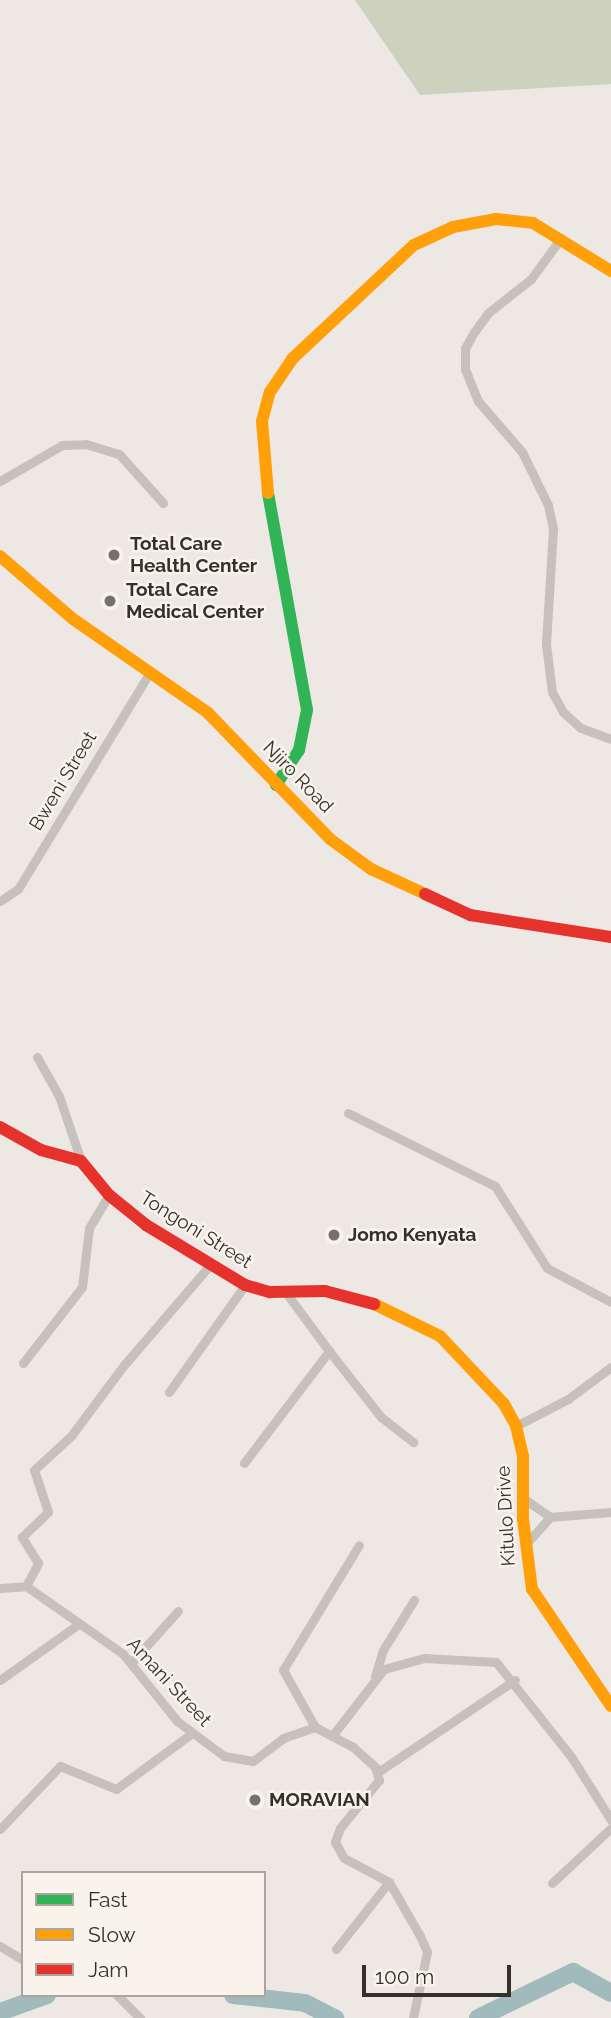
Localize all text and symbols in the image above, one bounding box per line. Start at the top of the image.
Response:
place label: Total Care Health Center [130,533,257,577]
marker: Total Care Health Center [104,545,124,565]
place label: Total Care Medical Center [126,579,265,623]
marker: Total Care Medical Center [100,591,120,611]
street label: Bweni Street [25,727,101,835]
street label: Njiro Road [258,736,338,818]
street label: Tongoni Street [136,1187,256,1273]
place label: Jomo Kenyata [348,1224,476,1246]
marker: Jomo Kenyata [326,1227,342,1243]
street label: Kitulo Drive [492,1465,520,1567]
street label: Amani Street [122,1633,216,1731]
place label: MORAVIAN [269,1789,370,1811]
marker: MORAVIAN [247,1792,263,1808]
legend [21,1871,266,1997]
text: Fast [88,1887,128,1912]
text: Slow [88,1922,136,1947]
scale bar [366,1952,515,1996]
text: Jam [88,1957,129,1982]
text: 100 m [375,1964,434,1989]

